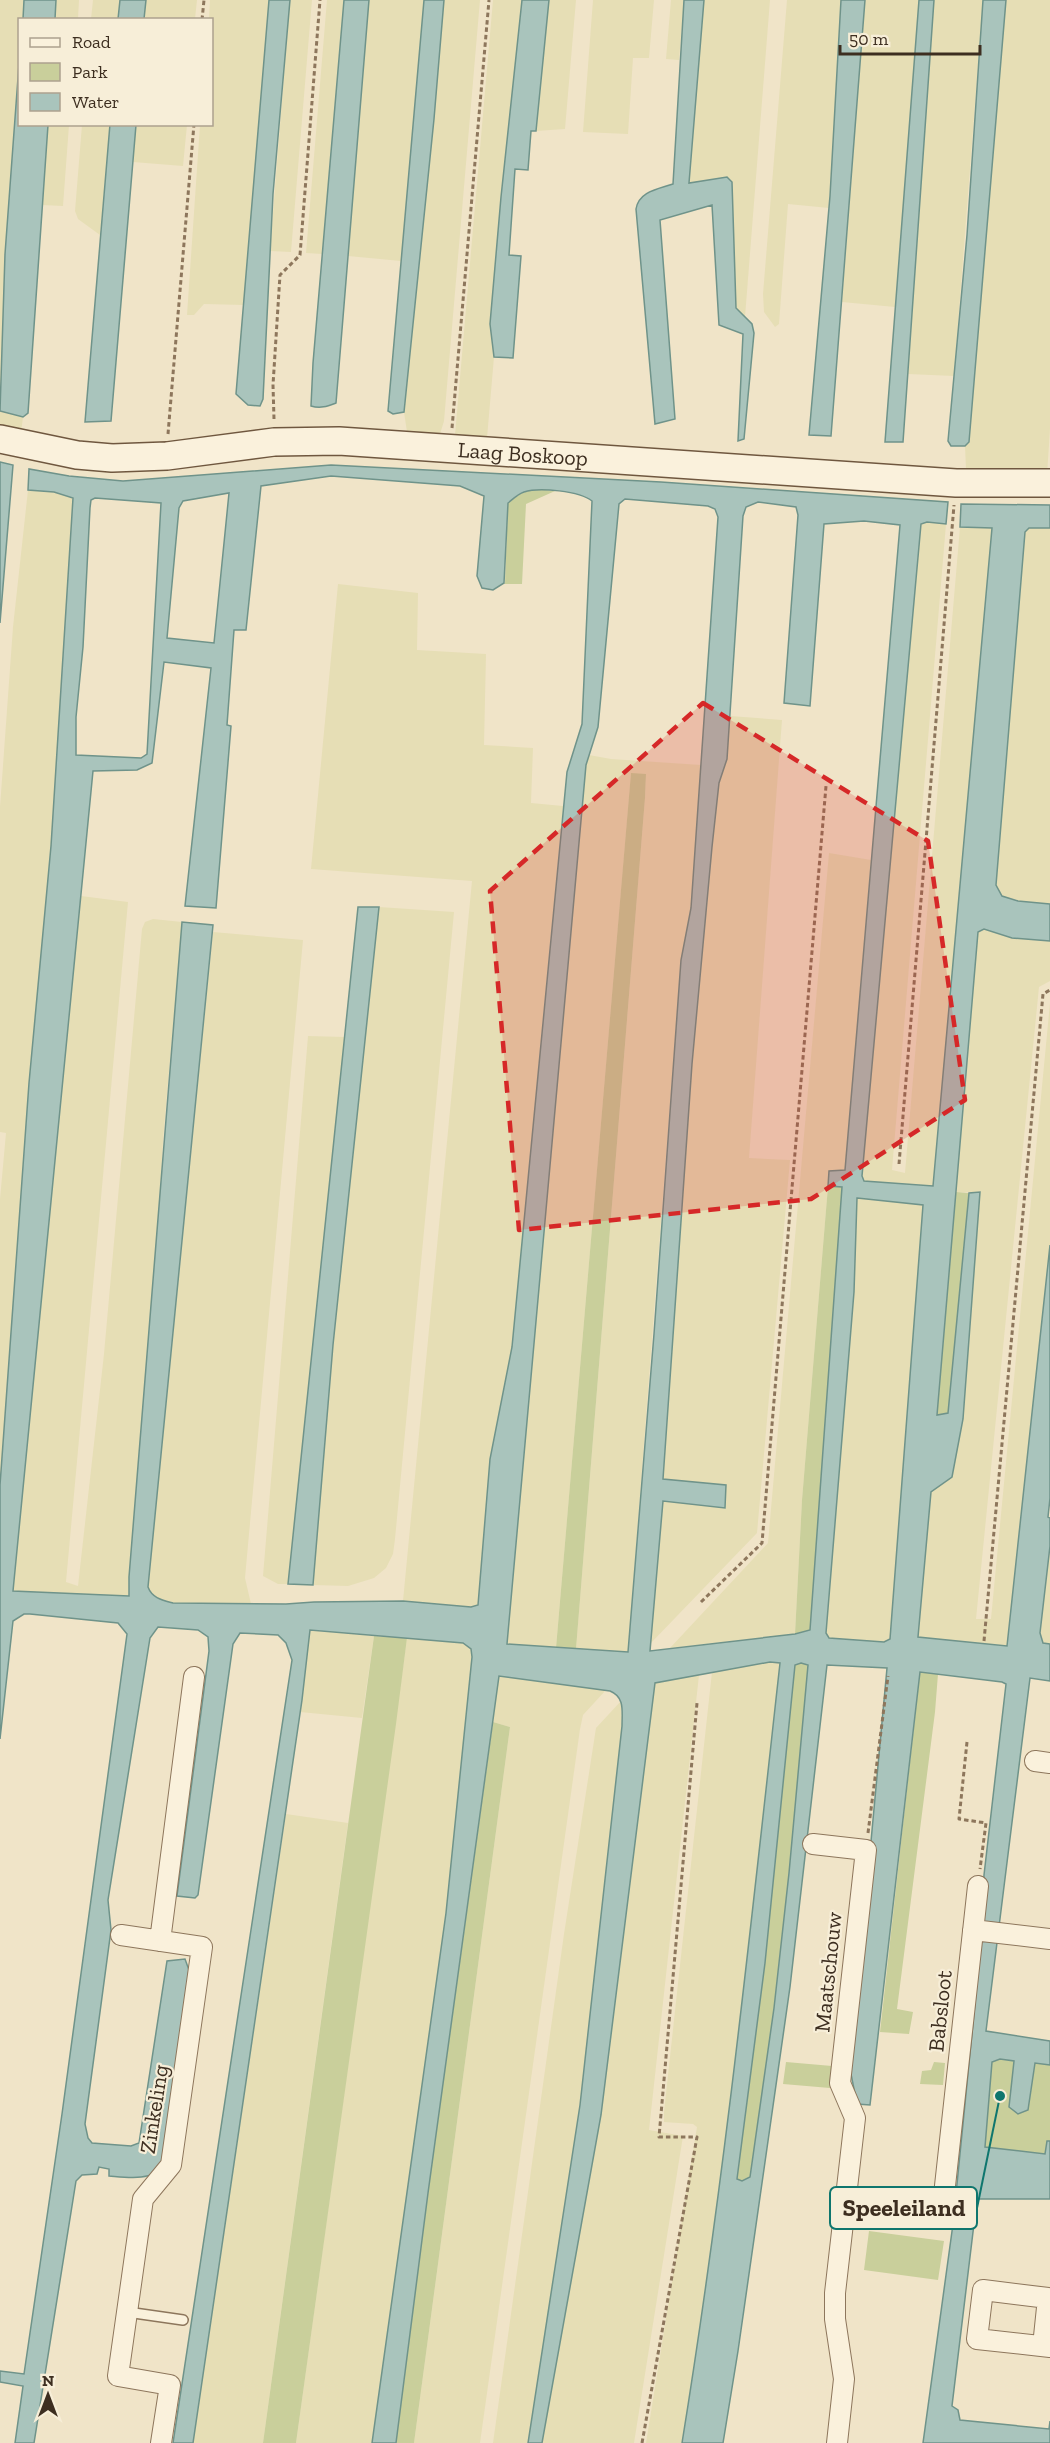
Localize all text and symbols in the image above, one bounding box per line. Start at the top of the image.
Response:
legend [18,18,213,126]
scale bar [840,18,980,56]
text: 50 m [849,28,889,50]
text: Road [72,31,111,53]
text: Park [72,61,108,83]
text: Water [72,91,119,113]
street label: Laag Boskoop [457,436,589,471]
street label: Maatschouw [808,1910,848,2034]
street label: Babsloot [922,1968,958,2053]
street label: Zinkeling [134,2063,174,2155]
callout: Speeleiland [830,2187,977,2229]
text: Speeleiland [843,2193,966,2222]
north arrow [18,2365,78,2425]
text: N [42,2371,54,2390]

